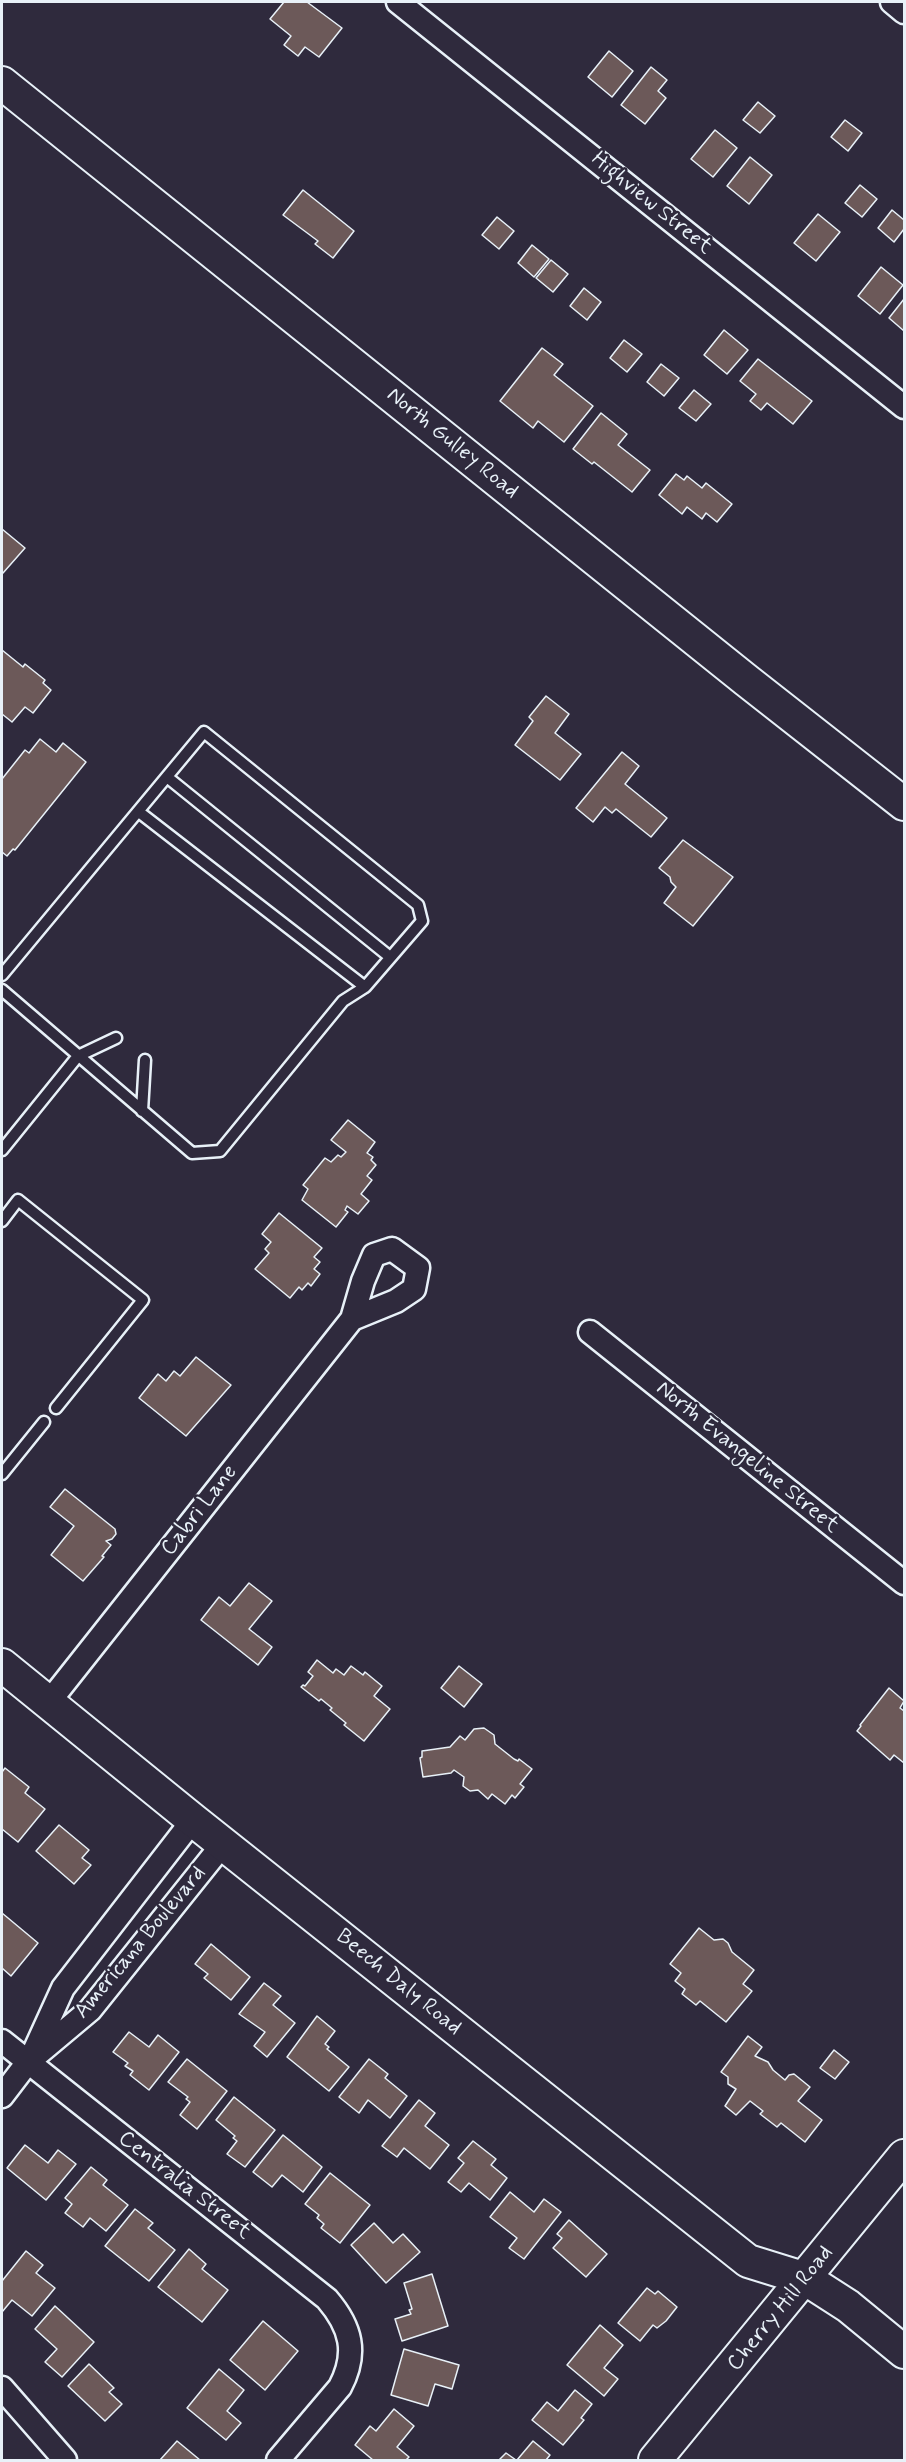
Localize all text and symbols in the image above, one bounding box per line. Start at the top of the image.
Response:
street label: Highview Street [585,147,717,261]
street label: North Gulley Road [381,383,523,505]
street label: North Evangeline Street [650,1376,844,1540]
street label: Cabri Lane [156,1460,244,1562]
street label: Americana Boulevard [69,1861,213,2025]
street label: Beech Daly Road [330,1924,466,2042]
street label: Centralia Street [112,2126,256,2246]
street label: Cherry Hill Road [722,2241,840,2377]

